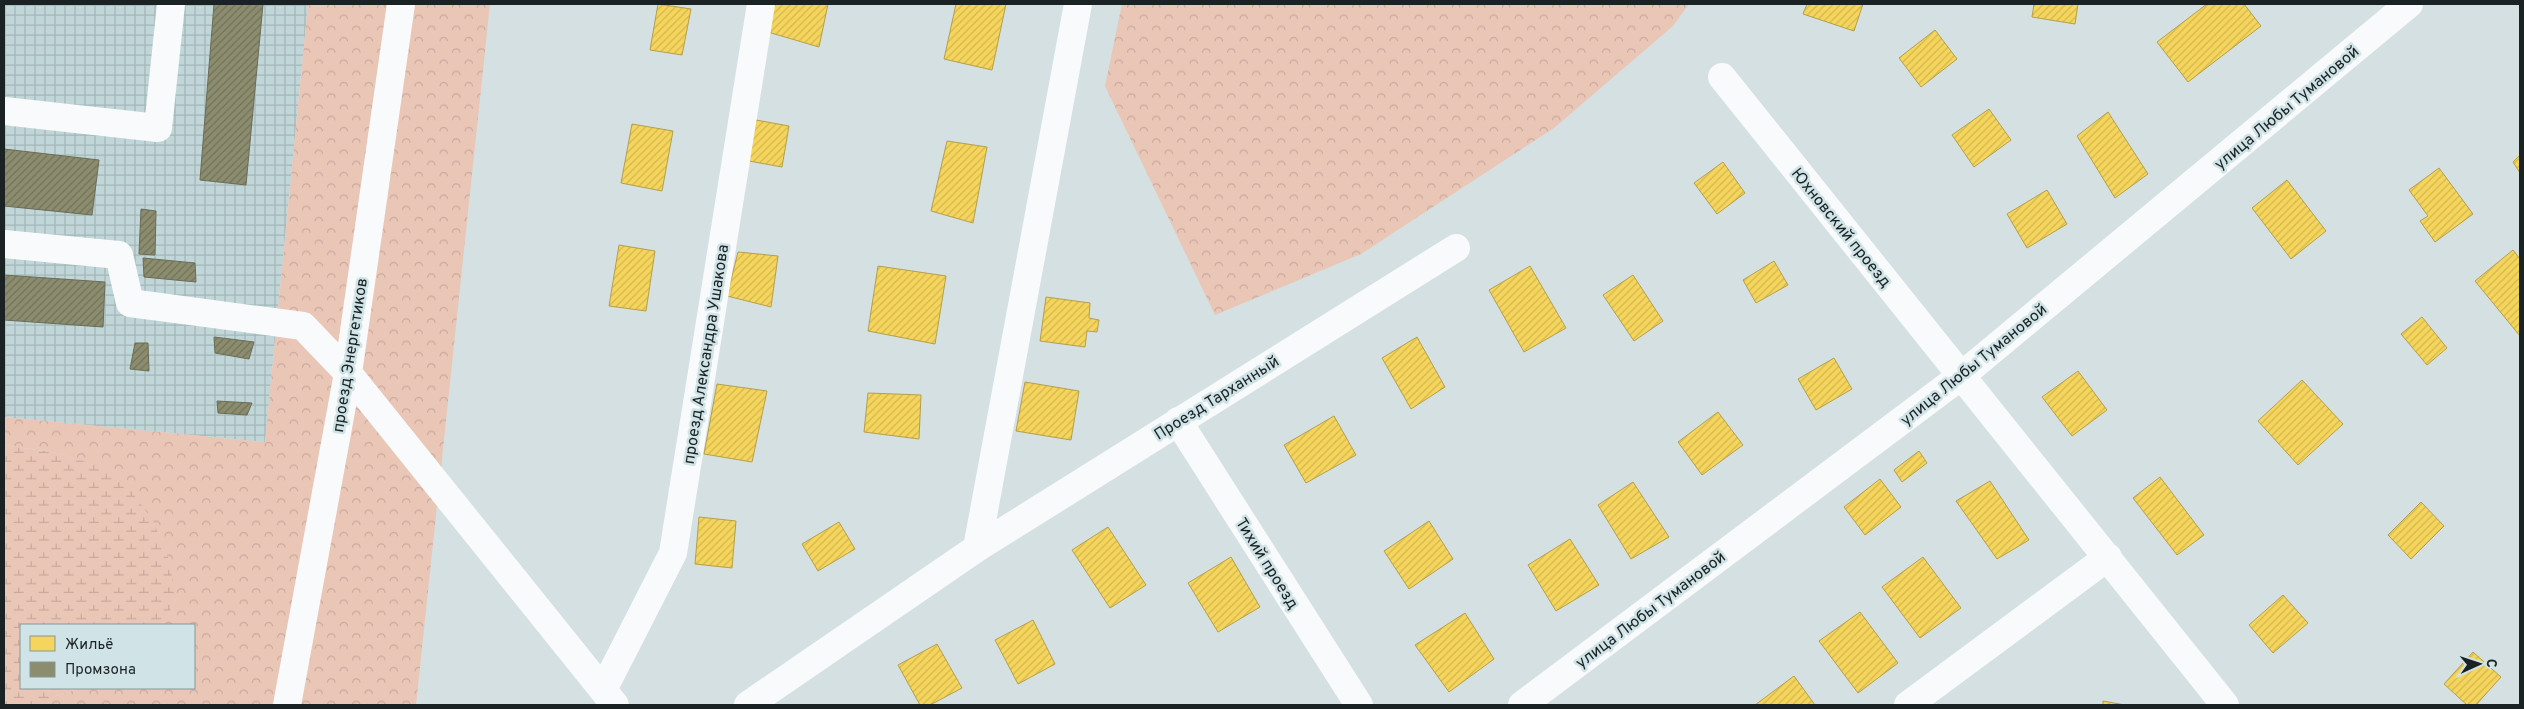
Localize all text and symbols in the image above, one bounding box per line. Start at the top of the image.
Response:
street label: улица Любы Тумановой [2211,42,2364,175]
street label: Юхновский проезд [1786,164,1895,292]
street label: проезд Александра Ушакова [680,243,734,466]
street label: проезд Энергетиков [329,277,373,434]
street label: улица Любы Тумановой [1897,300,2052,431]
street label: Проезд Тарханный [1151,352,1283,445]
street label: Тихий проезд [1230,515,1302,613]
street label: улица Любы Тумановой [1572,548,1730,674]
legend [20,624,195,689]
text: Жильё [65,636,113,655]
north arrow [2454,639,2504,689]
text: С [2482,658,2499,668]
text: Промзона [65,661,136,680]

